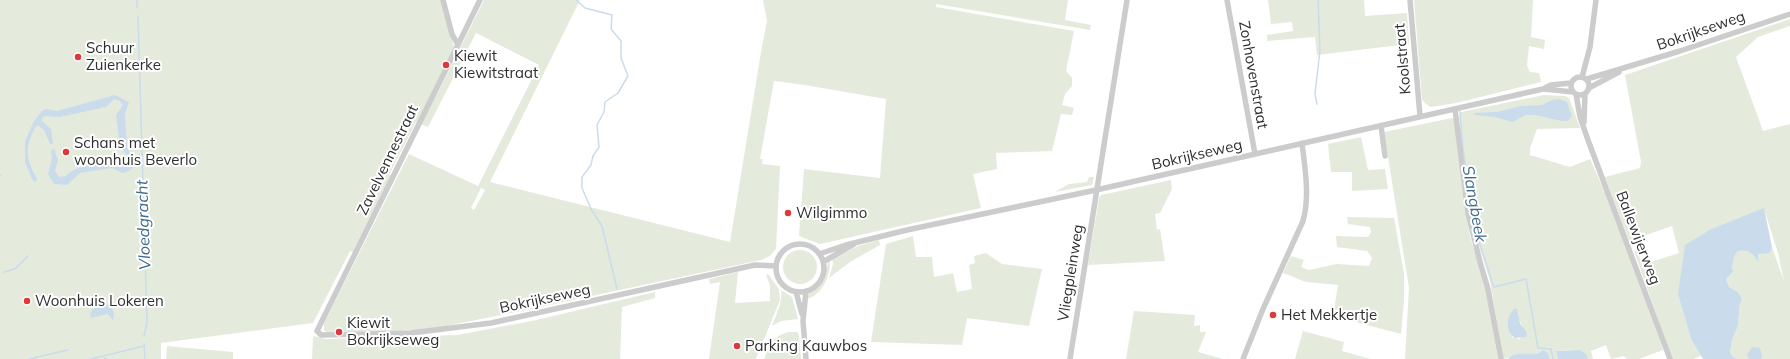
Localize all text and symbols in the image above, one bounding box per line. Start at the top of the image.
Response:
street label: Bokrijkseweg [1654,7,1748,55]
street label: Zonhovenstraat [1235,20,1271,130]
street label: Koolstraat [1391,23,1415,95]
place label: Schuur Zuienkerke [86,39,161,74]
place label: Kiewit Kiewitstraat [454,47,538,82]
marker: Schuur Zuienkerke [73,52,83,62]
marker: Kiewit Kiewitstraat [441,60,451,70]
street label: Zavelvennestraat [354,102,422,218]
place label: Schans met woonhuis Beverlo [74,134,197,169]
street label: Bokrijkseweg [1150,136,1244,174]
marker: Schans met woonhuis Beverlo [61,147,71,157]
water label: Slangbeek [1458,164,1490,244]
water label: Vloedgracht [133,180,155,270]
street label: Ballewijerweg [1612,189,1664,287]
place label: Wilgimmo [796,204,867,222]
marker: Wilgimmo [783,208,793,218]
street label: Vliegpleinweg [1054,223,1088,323]
street label: Bokrijkseweg [498,281,592,317]
place label: Woonhuis Lokeren [35,292,164,310]
marker: Woonhuis Lokeren [22,296,32,306]
place label: Het Mekkertje [1281,306,1377,324]
marker: Het Mekkertje [1268,310,1278,320]
place label: Kiewit Bokrijkseweg [347,314,439,349]
marker: Kiewit Bokrijkseweg [334,327,344,337]
place label: Parking Kauwbos [745,337,867,355]
marker: Parking Kauwbos [732,341,742,351]

